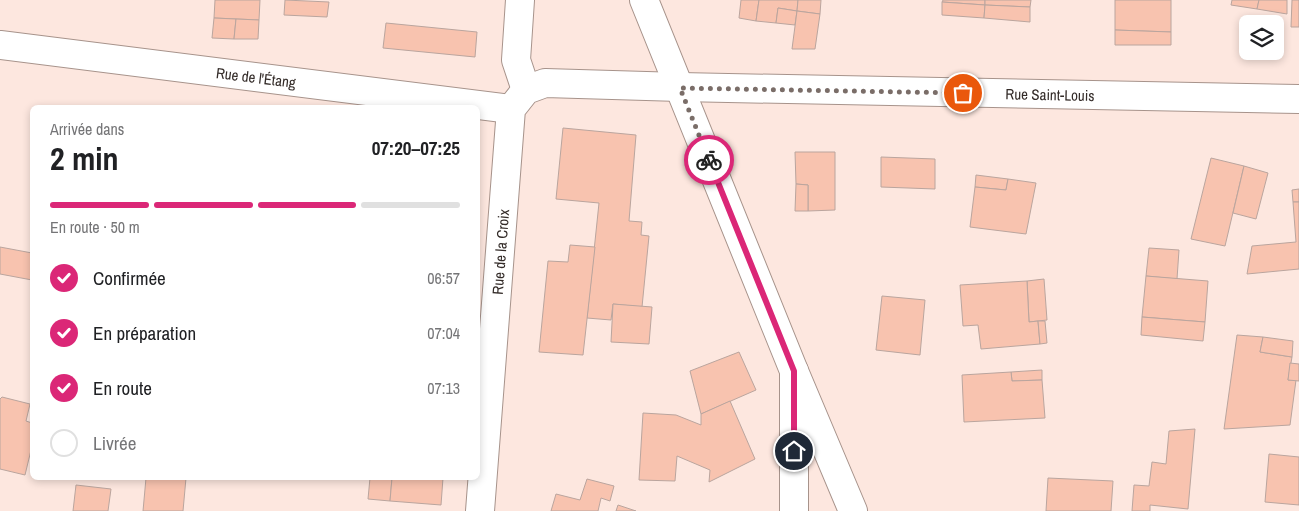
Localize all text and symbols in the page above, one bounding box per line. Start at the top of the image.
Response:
map controls [1239,15,1284,60]
button: layers [1239,15,1284,60]
street label: Rue de l'Étang [215,62,297,92]
pin [942,72,984,114]
icon: bag [949,79,977,107]
street label: Rue Saint-Louis [1005,83,1095,106]
text: Arrivée dans [50,118,124,140]
text: 07:20–07:25 [372,135,460,161]
courier [684,135,734,185]
text: 2 min [50,137,119,180]
icon: bike [695,146,723,174]
street label: Rue de la Croix [486,207,514,295]
text: En route · 50 m [50,216,140,238]
icon: check [50,264,78,292]
text: Confirmée [93,265,166,291]
text: 06:57 [427,267,460,289]
icon: check [50,319,78,347]
text: En préparation [93,320,196,346]
text: 07:04 [427,322,460,344]
icon: check [50,374,78,402]
text: En route [93,375,152,401]
text: 07:13 [427,377,460,399]
text: Livrée [93,430,136,456]
pin [773,430,815,472]
icon: home [780,437,808,465]

